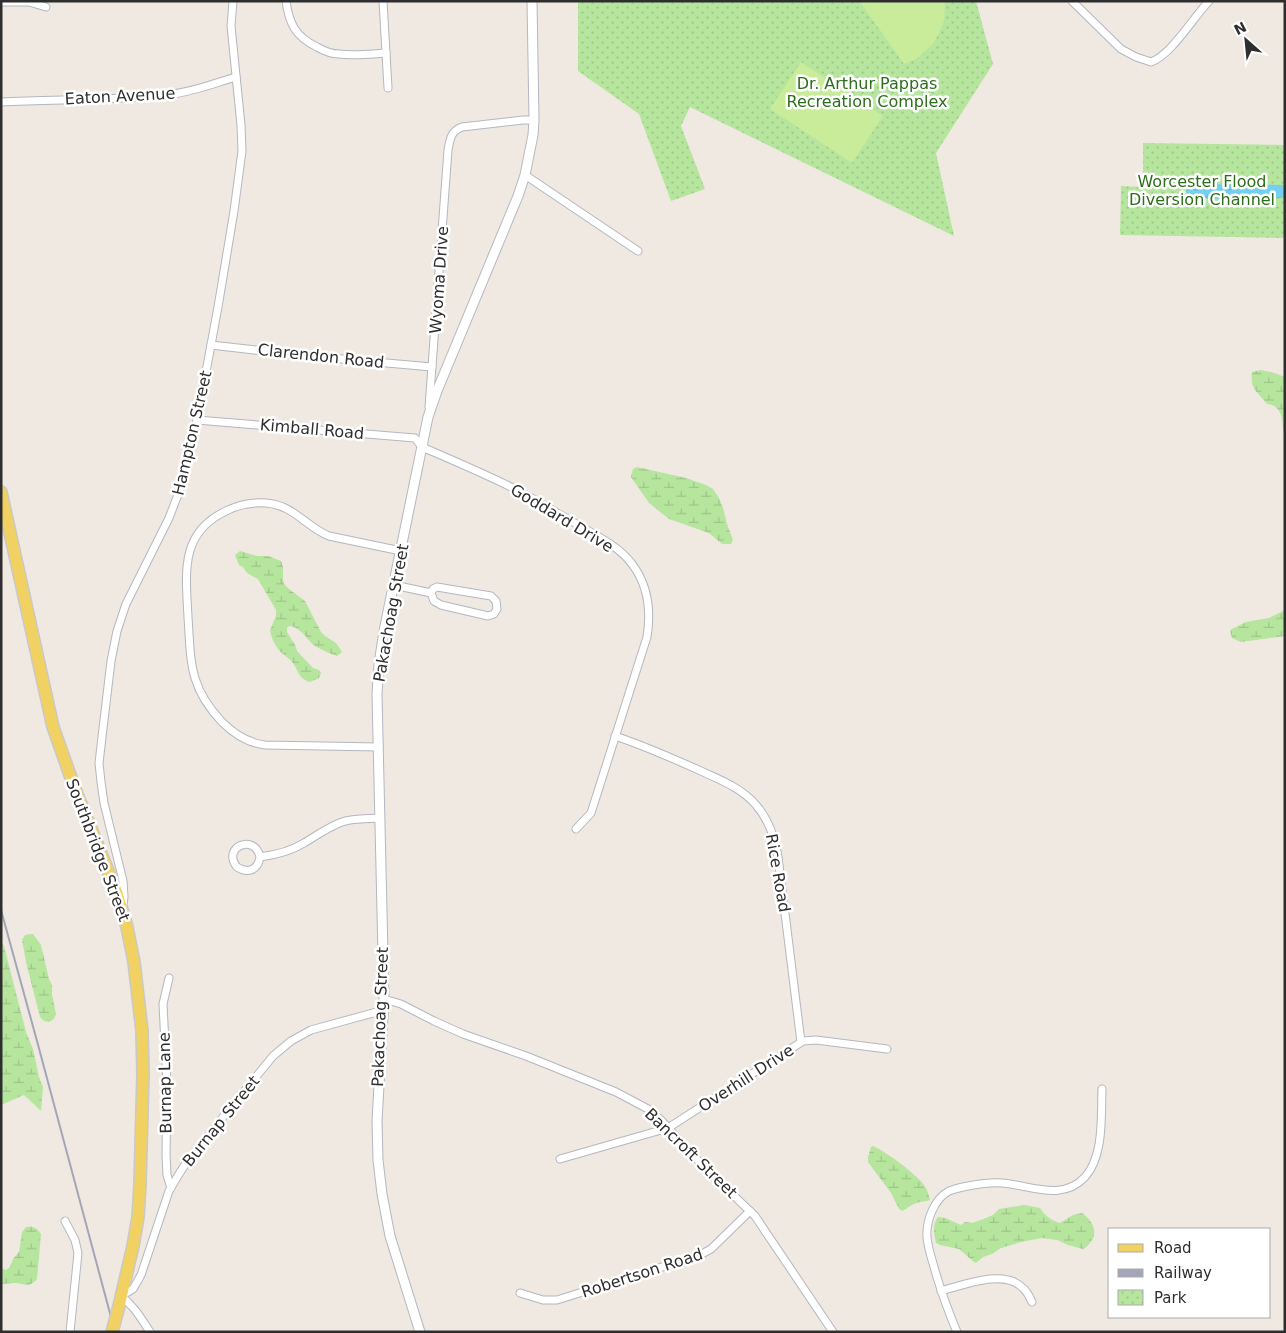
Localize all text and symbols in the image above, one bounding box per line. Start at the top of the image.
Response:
north arrow [1221,15,1271,65]
text: N [1231,19,1249,38]
park label: Dr. Arthur Pappas Recreation Complex [787,74,947,111]
street label: Eaton Avenue [64,84,176,108]
park label: Worcester Flood Diversion Channel [1129,172,1275,209]
street label: Wyoma Drive [426,226,452,334]
street label: Clarendon Road [257,340,385,372]
street label: Hampton Street [168,369,216,497]
street label: Kimball Road [259,415,365,443]
street label: Goddard Drive [507,480,617,556]
street label: Pakachoag Street [369,542,413,684]
street label: Southbridge Street [62,776,134,924]
street label: Rice Road [762,832,794,914]
street label: Pakachoag Street [368,947,392,1087]
street label: Burnap Lane [155,1032,175,1134]
street label: Overhill Drive [695,1040,797,1116]
street label: Burnap Street [179,1072,263,1170]
street label: Bancroft Street [641,1104,741,1202]
legend [1108,1228,1271,1318]
text: Road [1154,1239,1192,1257]
street label: Robertson Road [579,1244,705,1302]
text: Railway [1154,1264,1212,1282]
text: Park [1154,1289,1187,1307]

